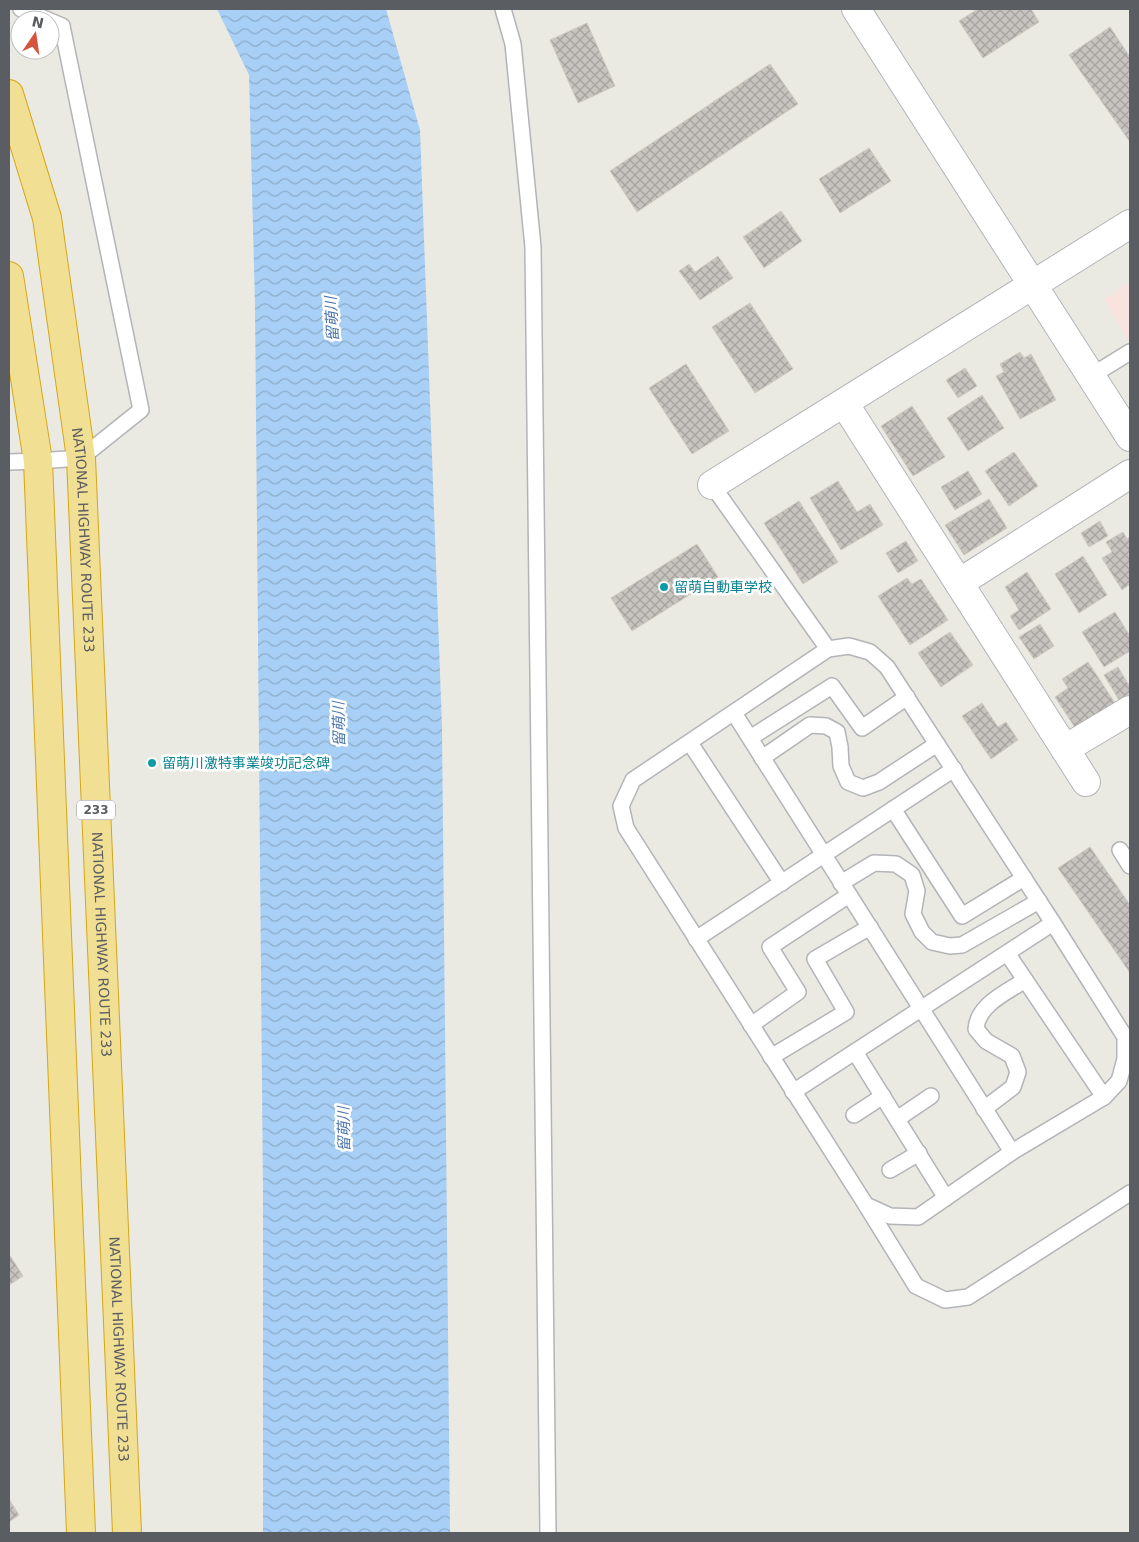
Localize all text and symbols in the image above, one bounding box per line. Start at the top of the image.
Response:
north arrow [10,10,60,60]
text: N [30,13,45,31]
water label: 留萌川 [322,294,342,342]
street label: NATIONAL HIGHWAY ROUTE 233 [69,426,97,653]
place label: 留萌自動車学校 [674,579,772,595]
marker: 留萌自動車学校 [658,581,670,593]
water label: 留萌川 [330,699,348,747]
place label: 留萌川激特事業竣功記念碑 [162,755,330,771]
marker: 留萌川激特事業竣功記念碑 [146,757,158,769]
road number: 233 [77,800,115,820]
street label: NATIONAL HIGHWAY ROUTE 233 [89,832,115,1057]
water label: 留萌川 [335,1104,353,1152]
street label: NATIONAL HIGHWAY ROUTE 233 [106,1236,132,1462]

